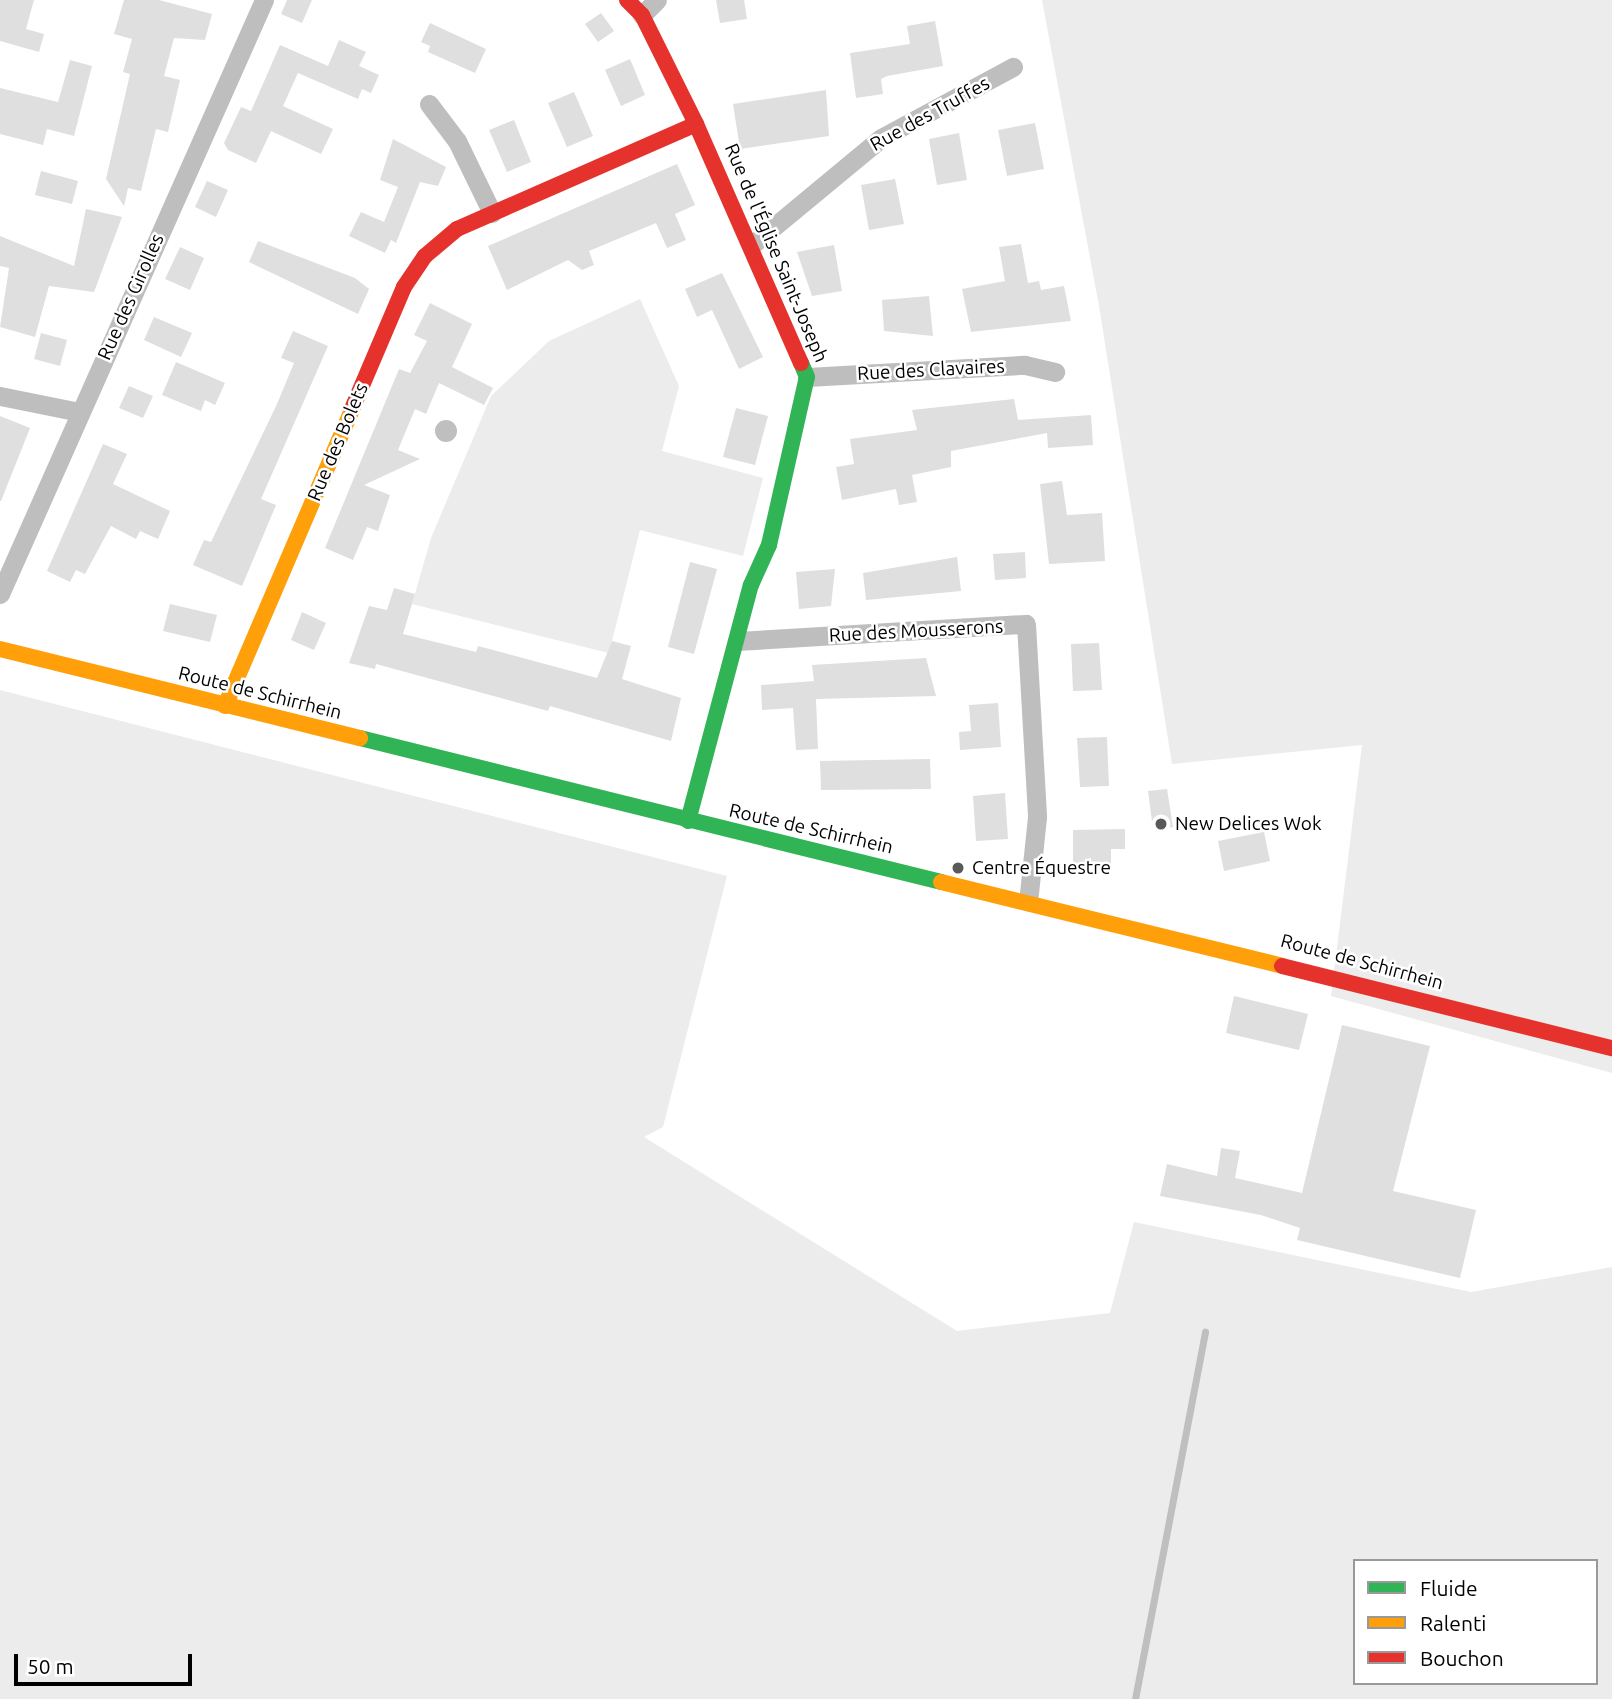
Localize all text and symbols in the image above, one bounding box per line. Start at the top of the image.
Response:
street label: Rue des Truffes [866,72,994,156]
street label: Rue de l'Église Saint-Joseph [719,140,833,366]
street label: Rue des Girolles [93,230,169,364]
street label: Rue des Clavaires [857,355,1005,385]
street label: Rue des Bolets [303,380,373,504]
street label: Rue des Mousserons [828,615,1004,647]
street label: Route de Schirrhein [176,662,344,724]
street label: Route de Schirrhein [727,799,895,859]
place label: New Delices Wok [1175,813,1322,835]
marker: New Delices Wok [1153,816,1169,832]
place label: Centre Équestre [972,857,1111,879]
marker: Centre Équestre [950,860,966,876]
street label: Route de Schirrhein [1278,929,1446,995]
legend [1353,1559,1598,1685]
text: Fluide [1420,1576,1478,1600]
text: Ralenti [1420,1611,1486,1635]
scale bar [18,1640,196,1684]
text: Bouchon [1420,1646,1504,1670]
text: 50 m [27,1654,74,1678]

